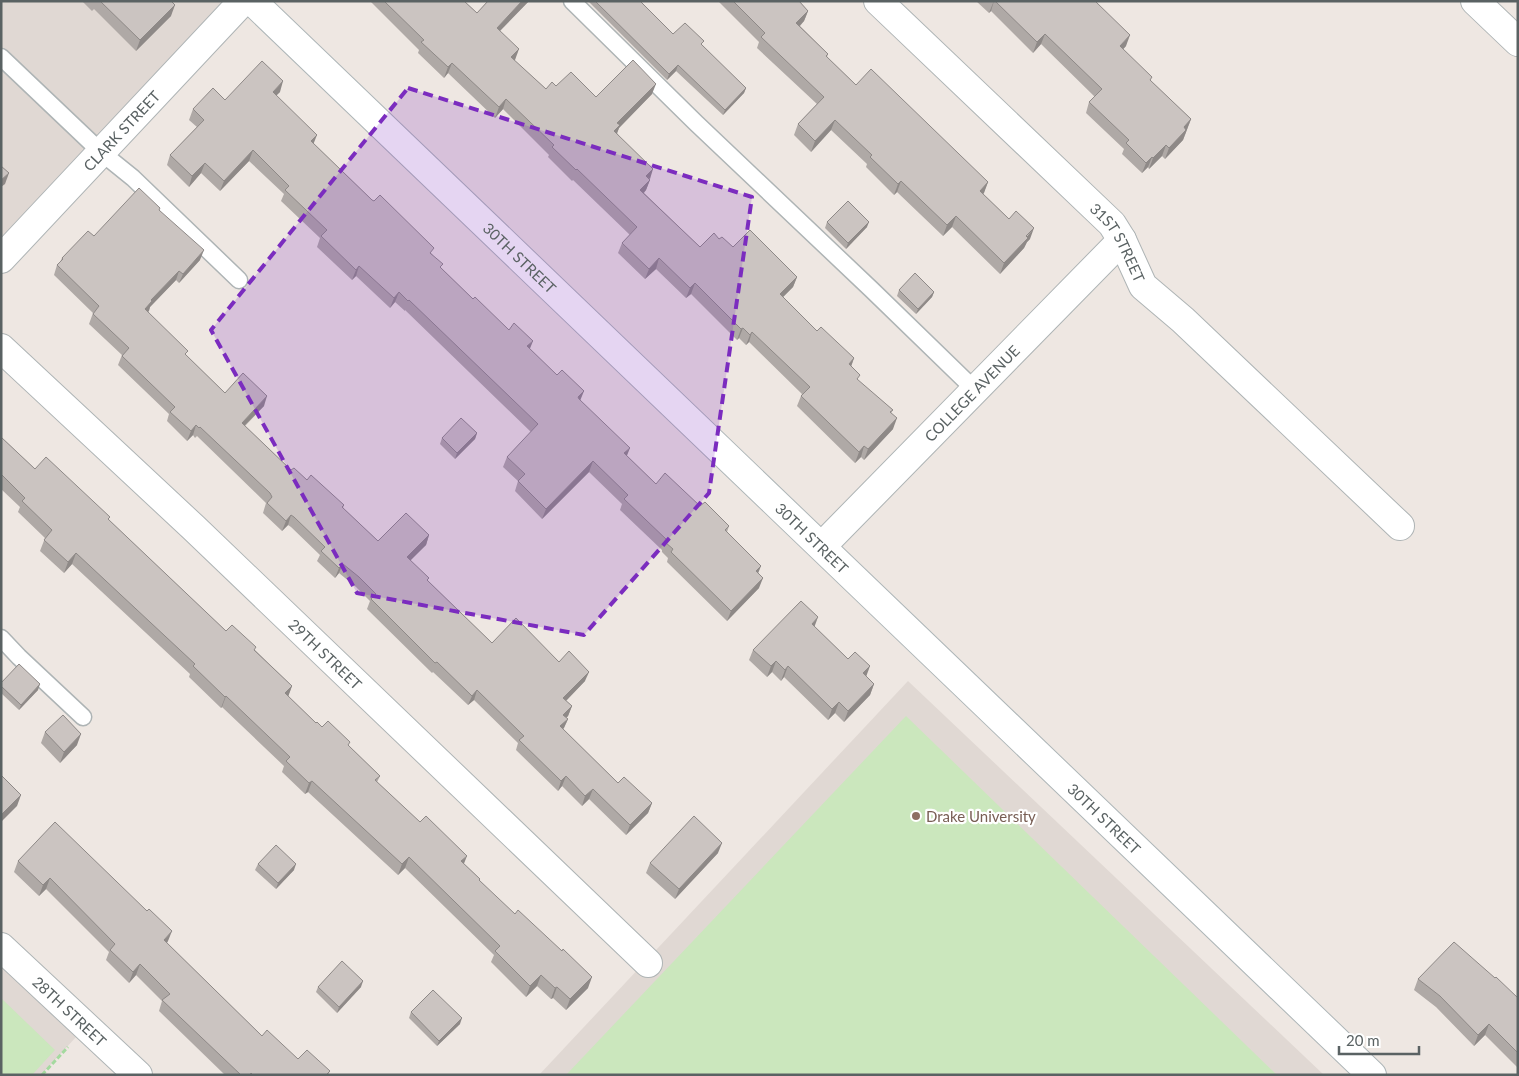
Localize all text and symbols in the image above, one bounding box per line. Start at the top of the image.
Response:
street label: CLARK STREET [79,87,164,175]
street label: 31ST STREET [1087,199,1149,285]
street label: 30TH STREET [480,219,560,297]
street label: COLLEGE AVENUE [921,341,1023,445]
street label: 30TH STREET [772,499,852,577]
street label: 29TH STREET [285,615,366,693]
street label: 30TH STREET [1064,779,1145,858]
place label: Drake University [926,807,1036,825]
marker: Drake University [910,810,922,822]
street label: 28TH STREET [29,972,110,1050]
scale bar [1339,1024,1419,1056]
text: 20 m [1346,1031,1380,1049]

